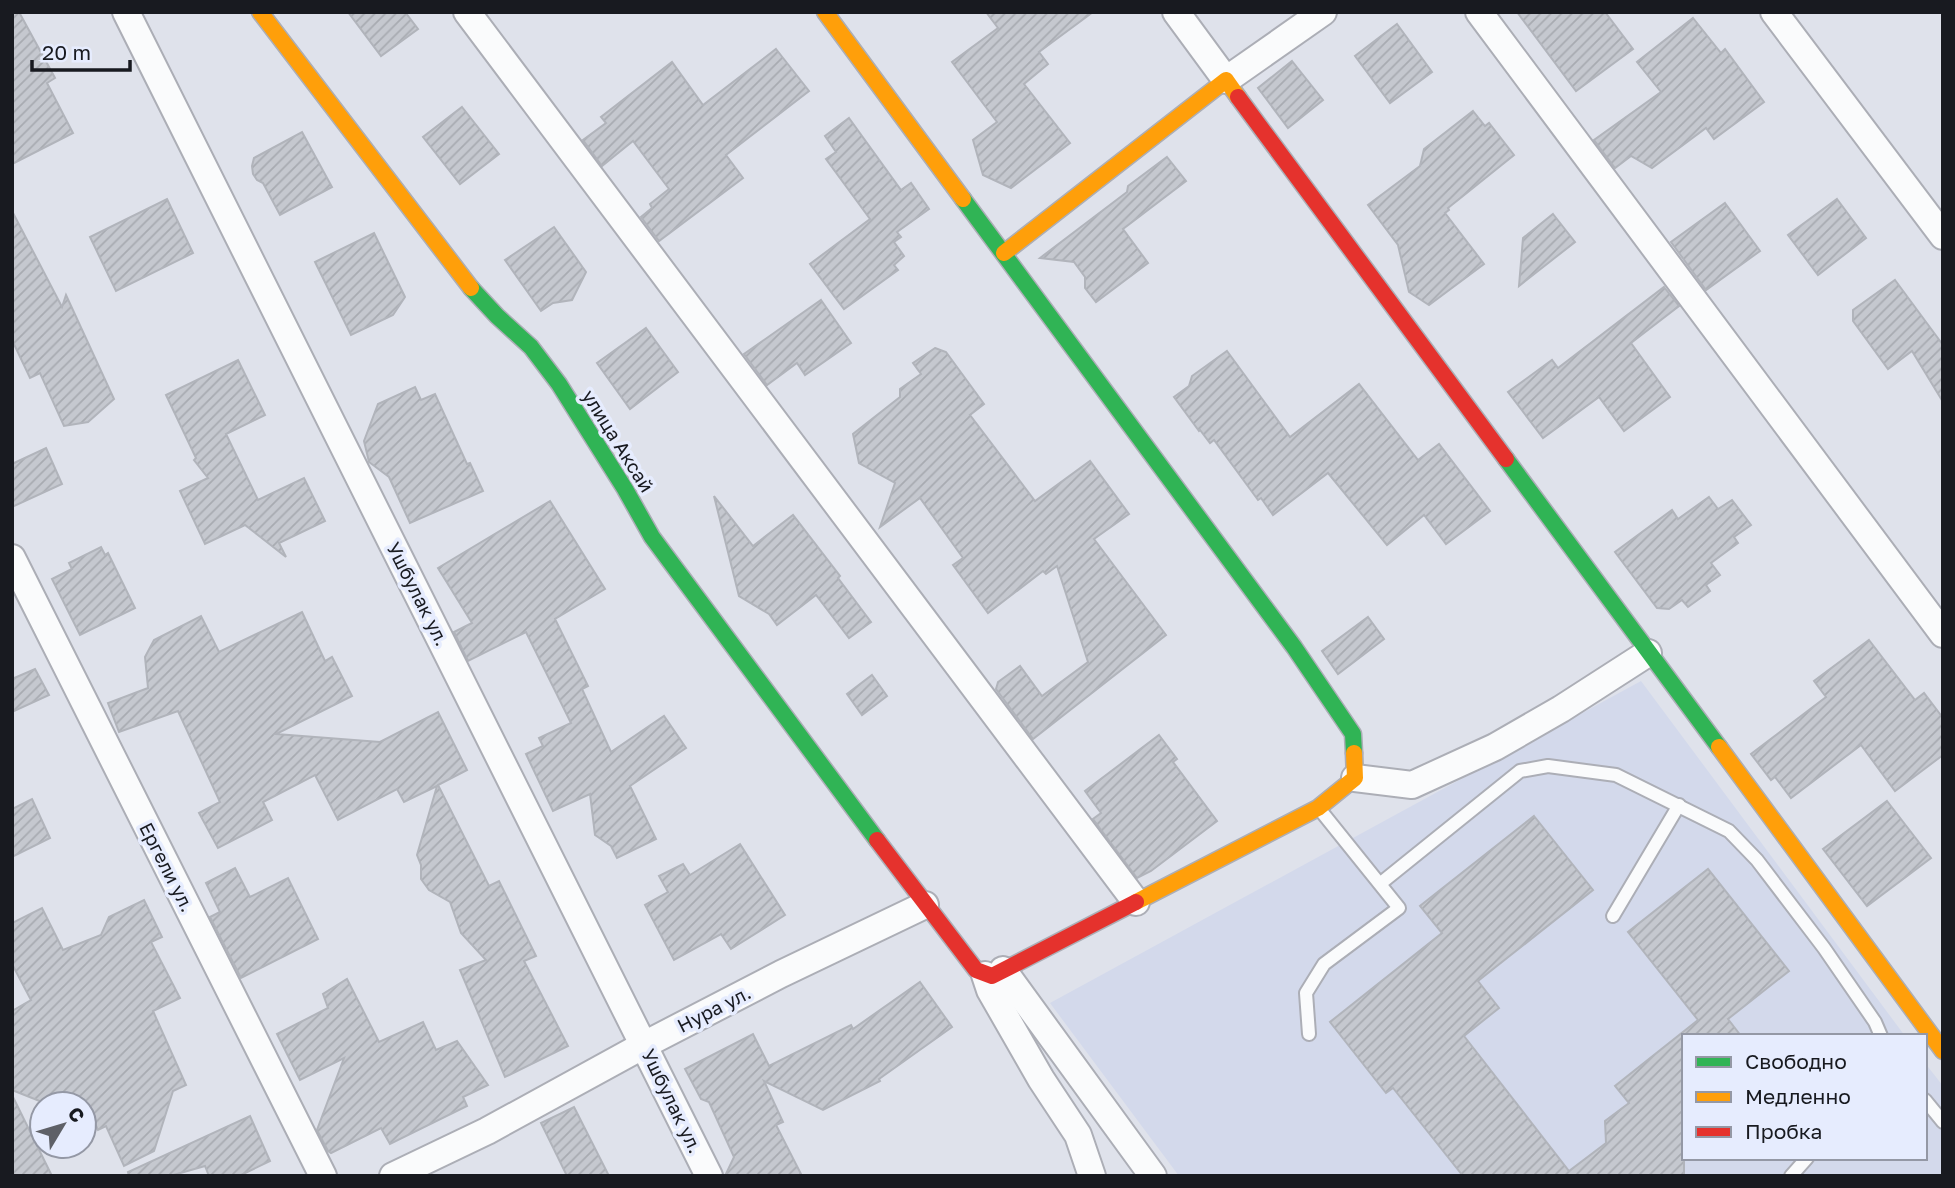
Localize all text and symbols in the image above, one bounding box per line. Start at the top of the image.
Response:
scale bar [32,28,130,72]
text: 20 m [42,39,91,65]
street label: улица Аксай [578,385,659,496]
street label: Ушбулак ул. [383,538,454,649]
street label: Ергели ул. [135,818,200,915]
street label: Нура ул. [673,980,754,1037]
legend [1682,1034,1927,1160]
street label: Ушбулак ул. [637,1045,708,1157]
text: Свободно [1745,1048,1847,1074]
text: Медленно [1745,1083,1851,1109]
north arrow [28,1090,98,1160]
text: С [64,1102,90,1127]
text: Пробка [1745,1118,1823,1144]

